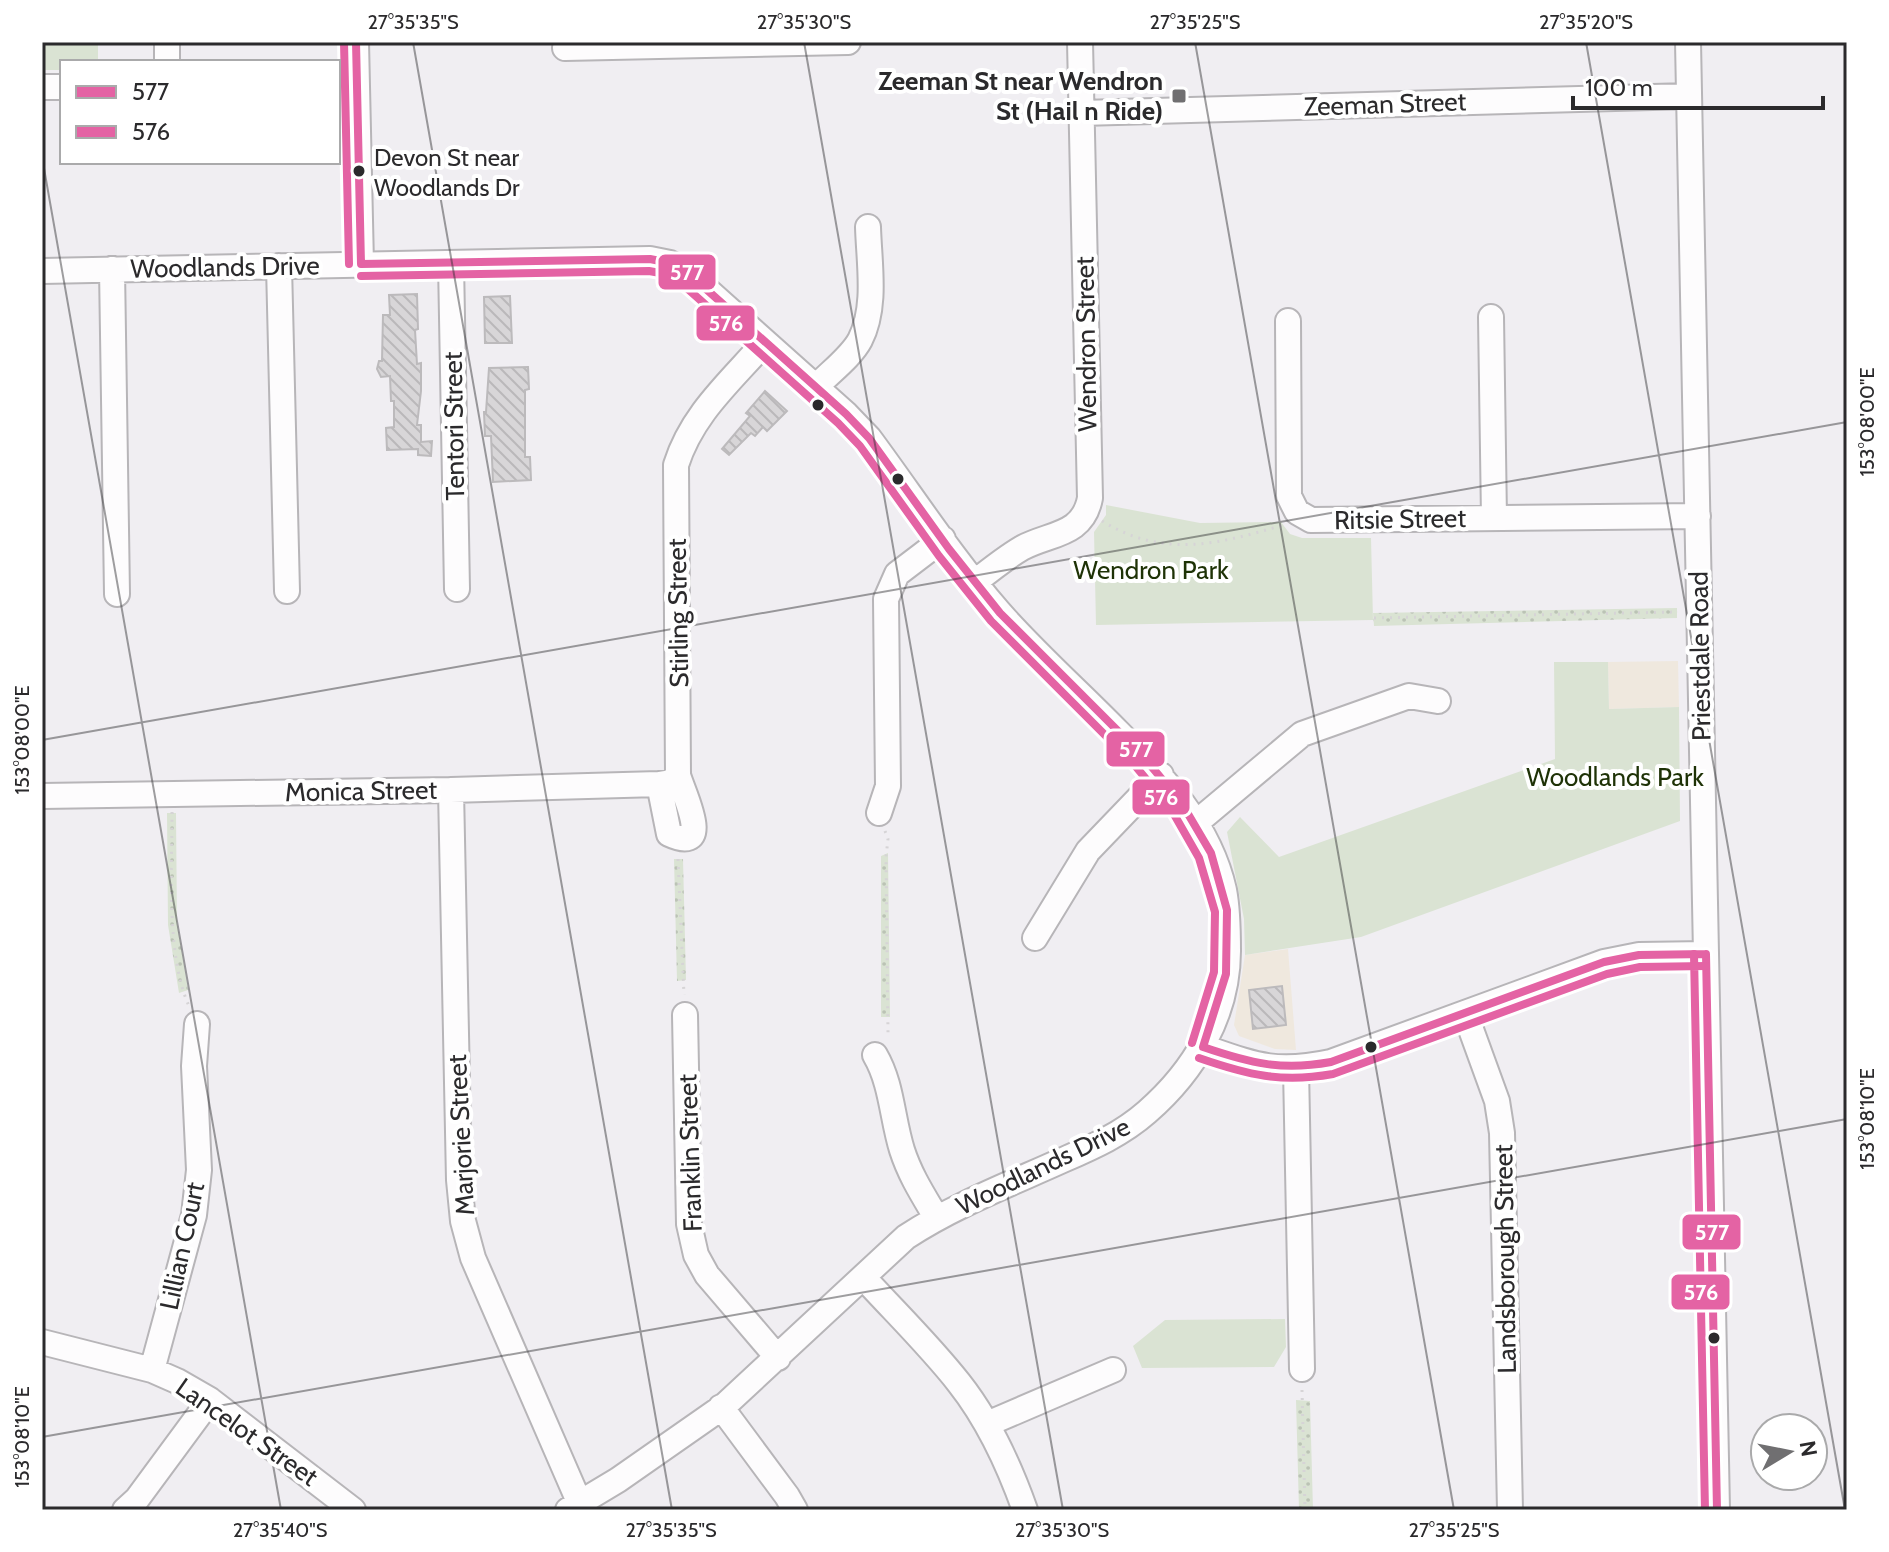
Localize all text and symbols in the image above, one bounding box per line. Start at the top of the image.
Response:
text: 27°35'35"S [367,10,459,34]
text: 27°35'30"S [757,10,851,34]
text: 27°35'25"S [1150,10,1241,34]
text: 27°35'20"S [1539,10,1633,34]
legend [60,60,340,164]
scale bar [1573,60,1823,110]
place label: Zeeman St near Wendron St (Hail n Ride) [878,65,1163,127]
text: 100 m [1585,73,1653,102]
text: 577 [132,77,169,106]
street label: Zeeman Street [1303,85,1467,123]
marker: Zeeman St near Wendron St (Hail n Ride) [1170,87,1188,105]
text: 576 [132,117,170,146]
place label: Devon St near Woodlands Dr [374,143,520,202]
marker: Devon St near Woodlands Dr [351,163,367,179]
street label: Woodlands Drive [130,249,320,285]
line badge: 577 [657,253,717,291]
street label: Wendron Street [1068,256,1104,432]
text: 577 [670,259,705,286]
line badge: 576 [695,304,756,342]
text: 576 [709,310,743,337]
street label: Tentori Street [437,351,471,501]
text: 153°08'00"E [1855,368,1879,476]
unlabelled marker [810,397,826,413]
unlabelled marker [890,471,906,487]
street label: Ritsie Street [1334,502,1467,536]
street label: Stirling Street [661,538,695,688]
park label: Wendron Park [1073,554,1229,586]
street label: Priestdale Road [1683,571,1717,741]
text: 153°08'00"E [10,686,34,794]
line badge: 577 [1105,730,1166,768]
text: 577 [1119,736,1154,763]
park label: Woodlands Park [1526,761,1704,793]
street label: Monica Street [285,774,438,808]
line badge: 576 [1131,778,1191,816]
text: 576 [1144,784,1178,811]
unlabelled marker [1363,1039,1379,1055]
street label: Marjorie Street [441,1053,481,1216]
text: 153°08'10"E [1855,1068,1879,1170]
street label: Franklin Street [671,1073,709,1233]
street label: Woodlands Drive [951,1110,1135,1222]
street label: Landsborough Street [1487,1144,1523,1374]
street label: Lillian Court [153,1179,211,1313]
line badge: 577 [1681,1213,1742,1251]
text: 577 [1695,1219,1730,1246]
line badge: 576 [1670,1273,1731,1311]
text: 576 [1684,1279,1718,1306]
unlabelled marker [1706,1330,1722,1346]
street label: Lancelot Street [170,1371,325,1493]
text: 153°08'10"E [10,1386,34,1488]
north arrow [1749,1412,1829,1492]
text: N [1794,1439,1823,1459]
text: 27°35'40"S [233,1518,328,1542]
text: 27°35'35"S [625,1518,717,1542]
text: 27°35'30"S [1015,1518,1109,1542]
text: 27°35'25"S [1409,1518,1500,1542]

